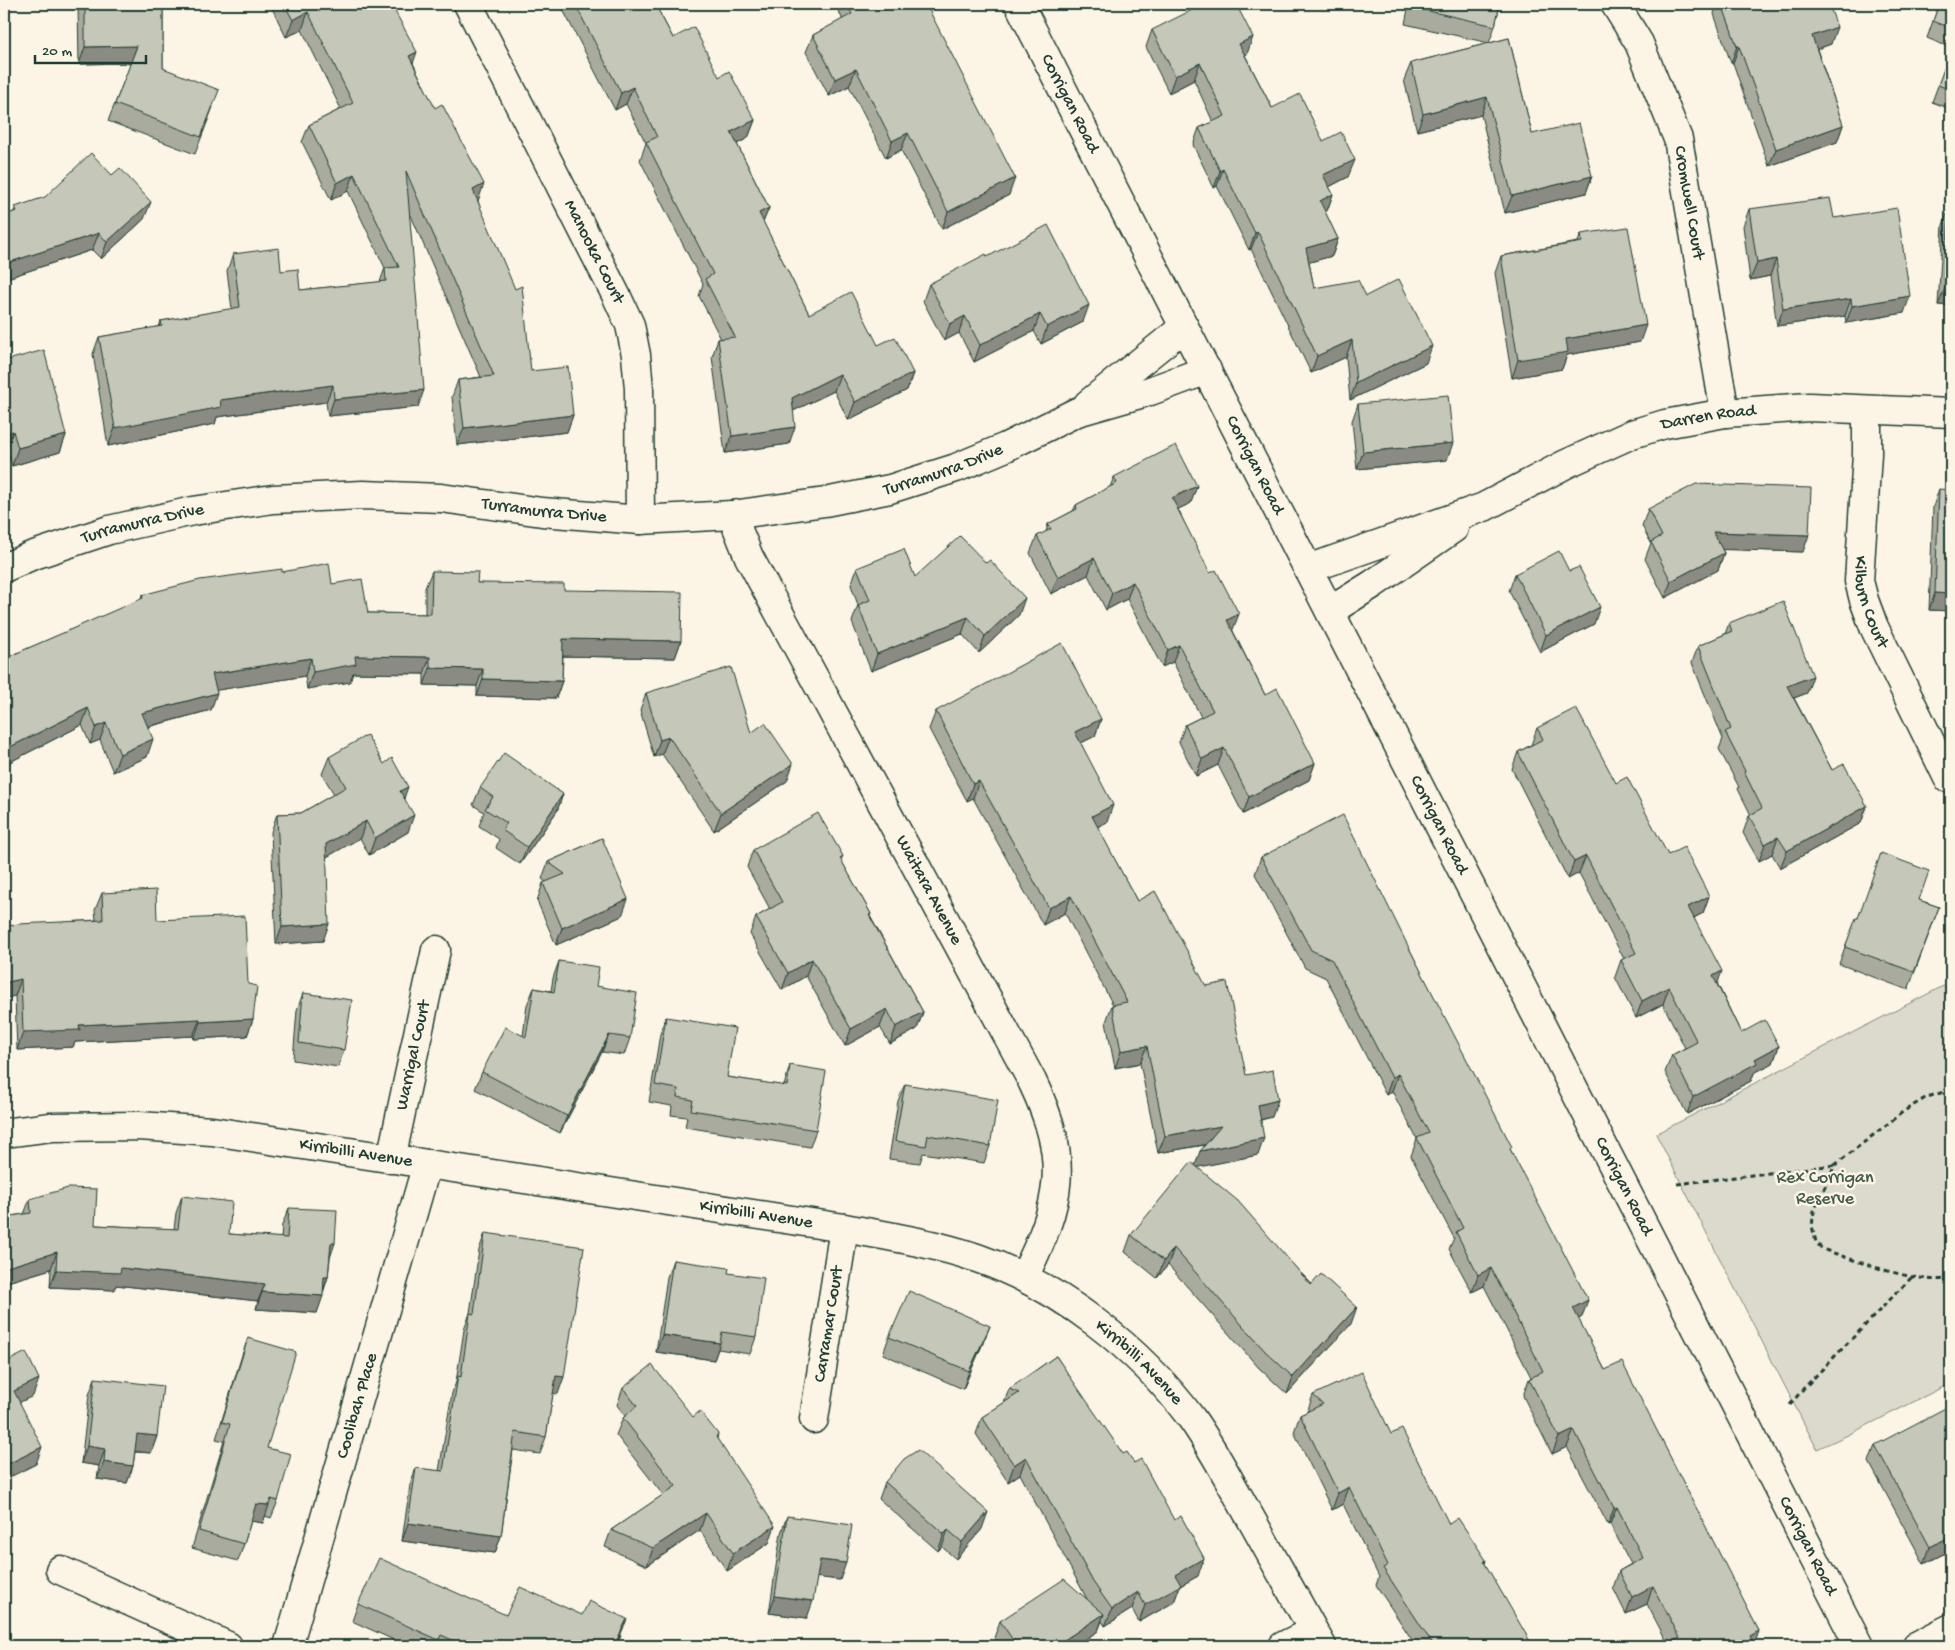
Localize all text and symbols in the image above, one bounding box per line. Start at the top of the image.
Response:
scale bar [35,32,146,64]
text: 20 m [42,43,72,61]
street label: Corrigan Road [1036,51,1105,158]
street label: Cromwell Court [1669,144,1709,263]
street label: Manooka Court [559,197,630,308]
street label: Darren Road [1658,400,1758,435]
street label: Corrigan Road [1221,412,1290,519]
street label: Turramurra Drive [881,439,1007,501]
street label: Turramurra Drive [479,493,608,528]
street label: Turramurra Drive [78,499,206,549]
street label: Kilburn Court [1848,555,1894,653]
street label: Corrigan Road [1405,772,1474,879]
street label: Waitara Avenue [891,832,967,949]
street label: Warrigal Court [391,997,436,1112]
street label: Corrigan Road [1590,1133,1658,1241]
street label: Kirribilli Avenue [298,1134,414,1172]
park label: Rex Corrigan Reserve [1777,1168,1874,1210]
street label: Kirribilli Avenue [698,1195,815,1234]
street label: Carramar Court [809,1263,849,1384]
street label: Kirribilli Avenue [1091,1315,1188,1410]
street label: Coolibah Place [332,1350,383,1461]
street label: Corrigan Road [1774,1493,1842,1600]

